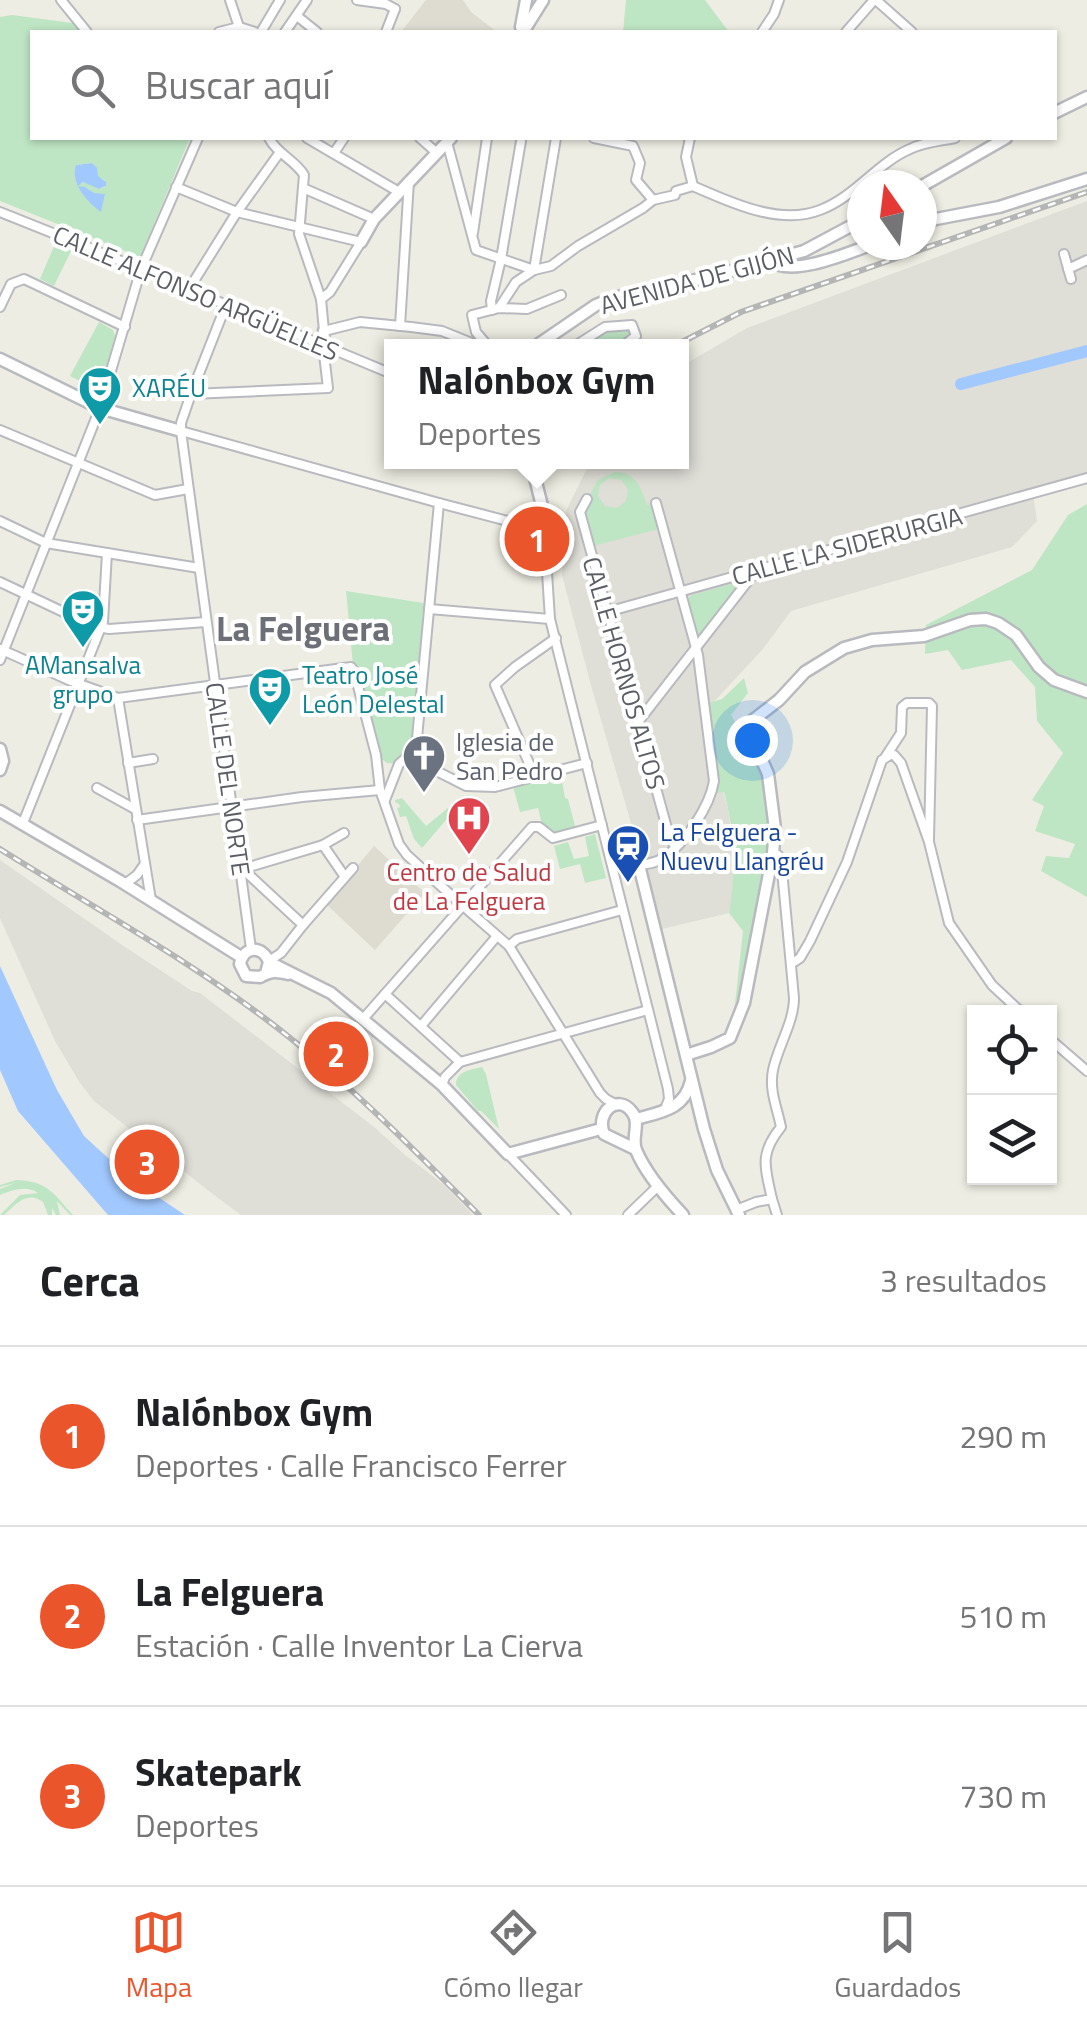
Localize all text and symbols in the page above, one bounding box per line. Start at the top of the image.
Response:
search box [30,30,1057,140]
text: Buscar aquí [145,56,331,114]
icon: search [65,58,120,113]
north arrow [847,170,937,260]
street label: CALLE ALFONSO ARGÜELLES [47,215,345,371]
street label: AVENIDA DE GIJÓN [596,236,798,324]
popup [384,339,689,469]
text: Nalónbox Gym [417,351,656,409]
theatre icon: XARÉU [77,365,123,426]
place label: XARÉU [132,369,206,407]
text: Deportes [417,409,541,457]
street label: CALLE LA SIDERURGIA [728,497,967,595]
pin: 1 [504,502,570,576]
street label: CALLE HORNOS ALTOS [573,552,675,794]
theatre icon: AMansalva grupo [60,588,106,649]
district label: La Felguera [216,601,390,655]
place label: AMansalva grupo [25,646,142,713]
place label: Teatro José León Delestal [302,656,444,723]
theatre icon: Teatro José León Delestal [247,666,293,727]
street label: CALLE DEL NORTE [196,680,260,878]
your location [727,715,778,766]
place label: Iglesia de San Pedro [456,723,563,790]
church icon: Iglesia de San Pedro [401,733,447,794]
hospital icon: Centro de Salud de La Felguera [446,795,492,856]
place label: La Felguera - Nuevu Llangréu [660,813,824,880]
station icon: La Felguera - Nuevu Llangréu [605,823,651,884]
place label: Centro de Salud de La Felguera [387,853,551,920]
map controls [967,1005,1057,1185]
button: locate [967,1005,1057,1095]
pin: 2 [304,1016,368,1092]
button: layers [967,1095,1057,1185]
pin: 3 [114,1124,180,1200]
text: Cerca [40,1248,140,1312]
text: 3 resultados [880,1256,1047,1304]
text: Nalónbox Gym [135,1383,373,1441]
text: 1 [64,1412,81,1460]
text: 290 m [959,1412,1047,1460]
text: Deportes · Calle Francisco Ferrer [135,1441,567,1489]
text: La Felguera [135,1563,324,1621]
text: 2 [64,1592,81,1640]
text: 510 m [959,1592,1047,1640]
text: Estación · Calle Inventor La Cierva [135,1621,583,1669]
text: Skatepark [135,1743,302,1801]
text: 3 [64,1772,81,1820]
text: 730 m [959,1772,1047,1820]
text: Deportes [135,1801,259,1849]
tab: Mapa [126,1905,192,2008]
tab: Cómo llegar [444,1905,583,2008]
tab: Guardados [834,1905,961,2008]

